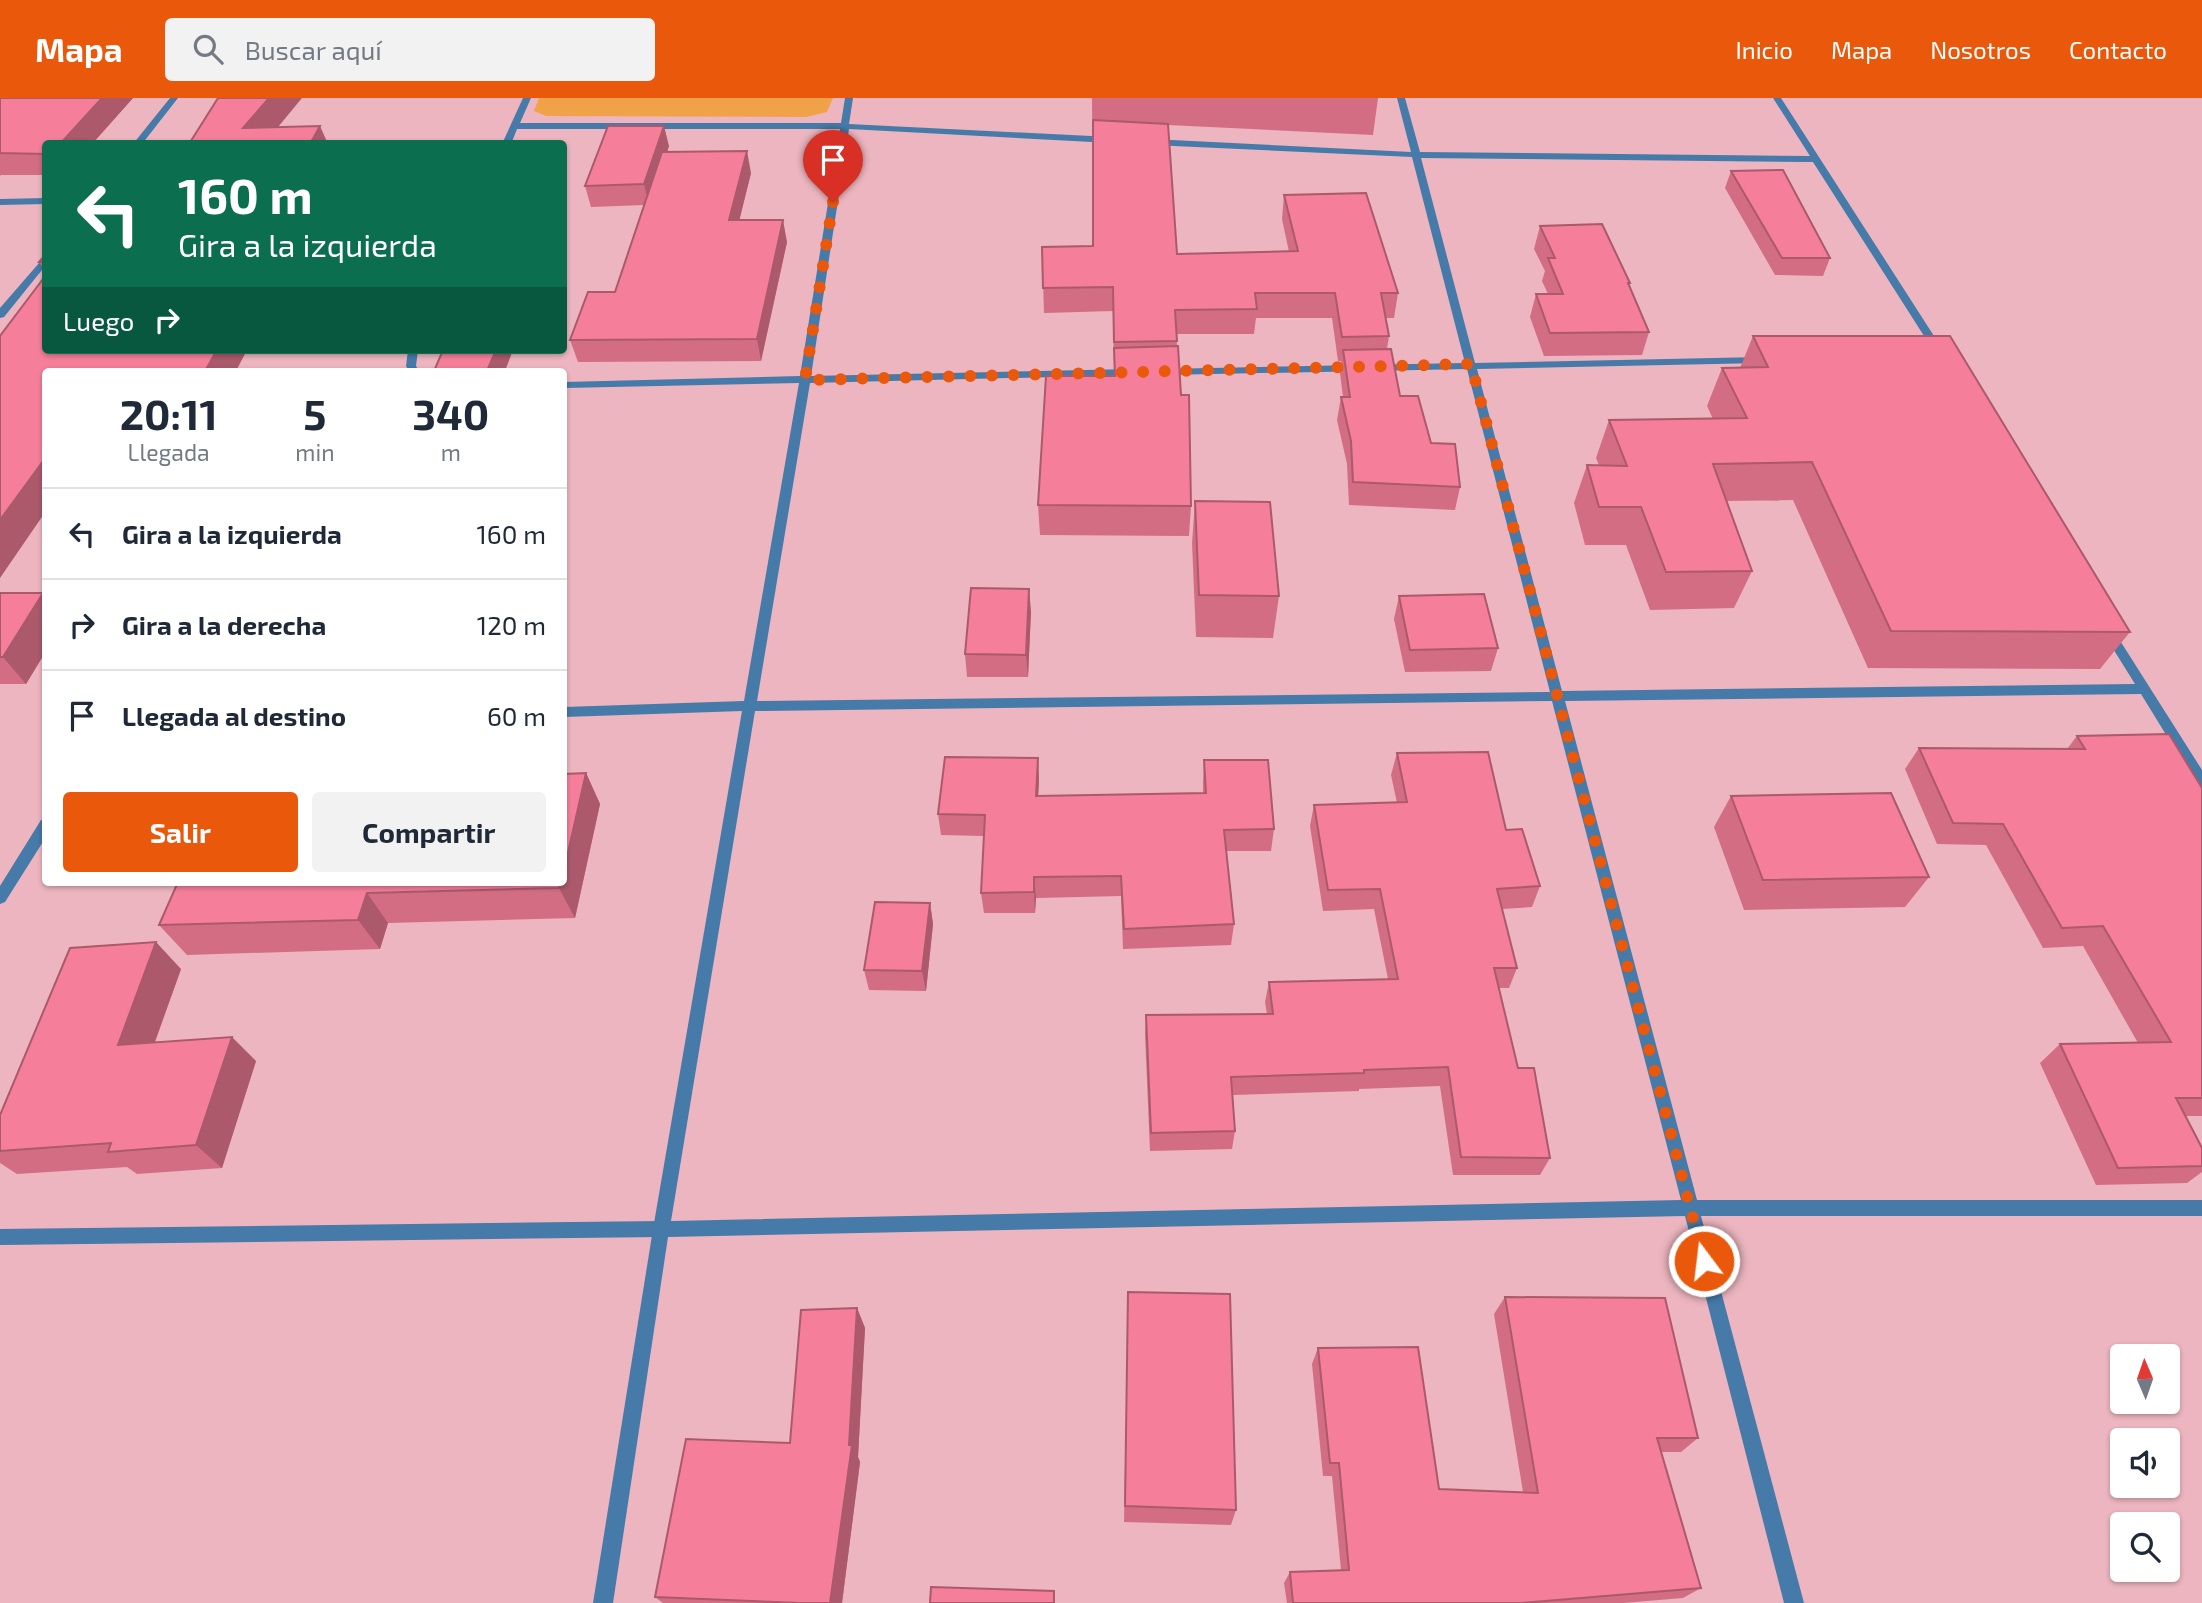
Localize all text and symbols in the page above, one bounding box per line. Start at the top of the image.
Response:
search box [165,18,655,81]
text: Mapa [35,29,123,69]
icon: search [189,30,227,68]
text: Buscar aquí [245,34,382,65]
text: Inicio [1735,35,1793,64]
text: Mapa [1831,35,1892,64]
text: Nosotros [1930,35,2031,64]
text: Contacto [2069,35,2167,64]
pin [803,130,863,202]
icon: arrive [814,141,852,179]
text: 160 m [178,165,313,224]
icon: left [63,168,154,259]
text: Gira a la izquierda [178,225,437,263]
icon: right [148,301,186,339]
text: Luego [63,305,134,336]
text: 20:11 [120,388,218,438]
text: 5 [303,388,327,438]
text: 340 [412,388,489,438]
text: Llegada [128,438,210,466]
text: min [295,438,335,466]
text: m [441,438,461,466]
icon: left [63,515,101,553]
text: Gira a la izquierda [122,518,342,549]
text: 160 m [477,518,546,549]
icon: right [63,606,101,644]
text: Gira a la derecha [122,609,326,640]
text: 120 m [477,609,546,640]
icon: arrive [63,697,101,735]
text: Llegada al destino [122,700,346,731]
text: 60 m [487,700,546,731]
button: Salir [63,792,298,872]
button: Compartir [312,792,546,872]
position arrow [1667,1224,1741,1298]
north arrow [2110,1344,2180,1414]
map controls [2110,1344,2180,1582]
button: sound [2110,1428,2180,1498]
button: search [2110,1512,2180,1582]

